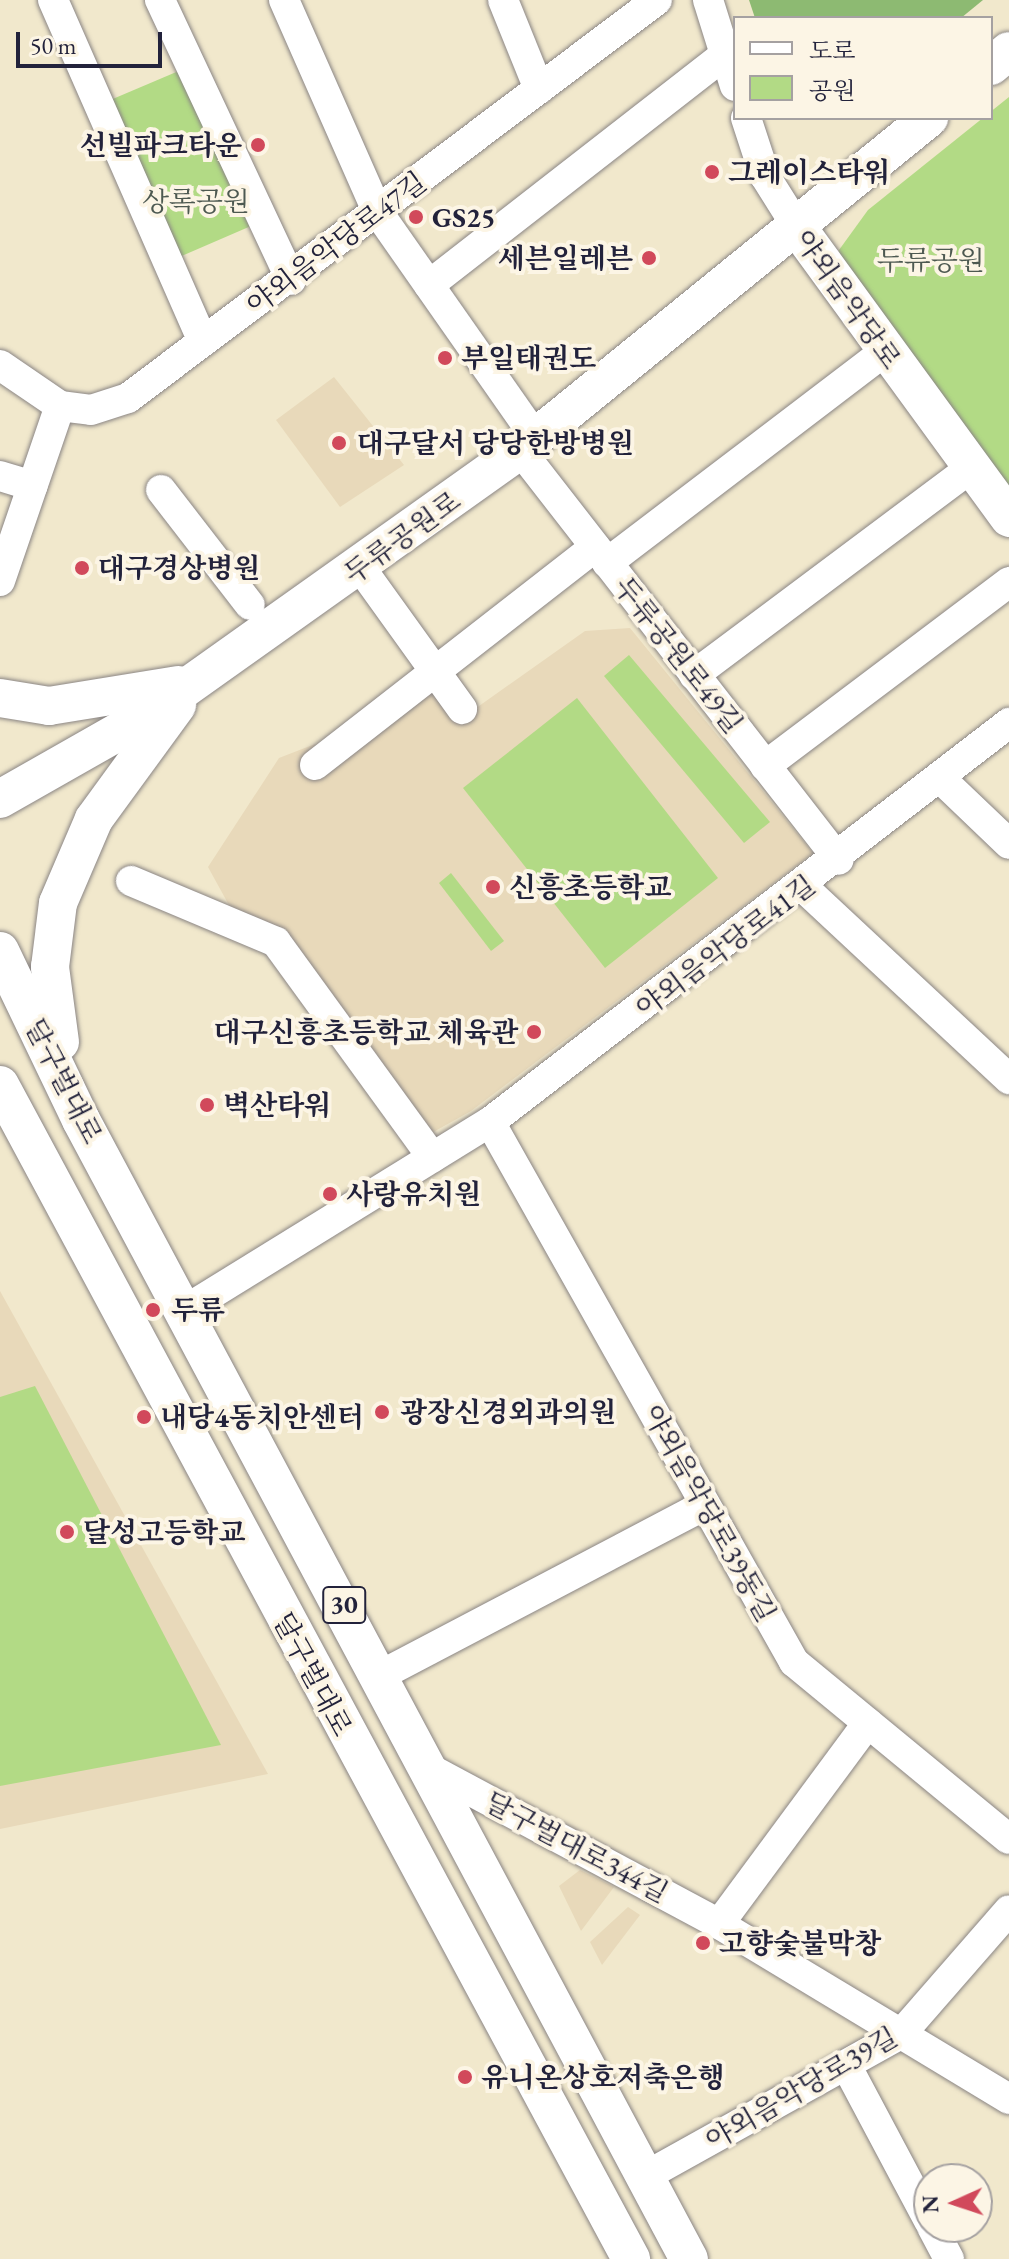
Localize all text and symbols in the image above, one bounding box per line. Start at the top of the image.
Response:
scale bar [20,16,166,66]
legend [733,16,993,120]
text: 50 m [30,30,77,61]
text: 도로 [809,35,855,66]
text: 공원 [809,75,855,106]
place label: 선빌파크타운 [80,128,242,162]
marker: 선빌파크타운 [249,136,267,154]
place label: 그레이스타워 [728,155,890,189]
marker: 그레이스타워 [703,163,721,181]
street label: 야외음악당로47길 [240,165,432,321]
park label: 상록공원 [142,184,250,218]
place label: GS25 [432,200,496,234]
marker: GS25 [407,208,425,226]
street label: 야외음악당로 [788,223,908,375]
place label: 세븐일레븐 [498,241,633,275]
park label: 두류공원 [877,243,985,277]
marker: 세븐일레븐 [640,249,658,267]
place label: 부일태권도 [461,341,596,375]
marker: 부일태권도 [436,349,454,367]
place label: 대구달서 당당한방병원 [357,426,634,460]
marker: 대구달서 당당한방병원 [328,432,350,454]
street label: 두류공원로 [337,484,467,590]
place label: 대구경상병원 [98,551,260,585]
marker: 대구경상병원 [73,559,91,577]
street label: 두류공원로49길 [608,570,750,740]
street label: 야외음악당로41길 [629,868,821,1024]
place label: 신흥초등학교 [509,870,671,904]
marker: 신흥초등학교 [484,878,502,896]
street label: 달구벌대로 [18,1013,110,1149]
place label: 대구신흥초등학교 체육관 [214,1015,518,1049]
marker: 대구신흥초등학교 체육관 [525,1023,543,1041]
place label: 벽산타워 [223,1088,331,1122]
marker: 벽산타워 [198,1096,216,1114]
place label: 사랑유치원 [346,1177,481,1211]
marker: 사랑유치원 [321,1185,339,1203]
place label: 두류 [171,1293,225,1327]
marker: 두류 [142,1299,164,1321]
place label: 광장신경외과의원 [400,1395,616,1429]
street label: 야외음악당로39동길 [636,1398,784,1628]
place label: 내당4동치안센터 [160,1400,364,1434]
marker: 광장신경외과의원 [371,1401,393,1423]
marker: 내당4동치안센터 [135,1408,153,1426]
place label: 달성고등학교 [83,1515,245,1549]
marker: 달성고등학교 [58,1523,76,1541]
road number: 30 [322,1583,366,1627]
street label: 달구벌대로 [266,1606,360,1742]
street label: 달구벌대로344길 [480,1785,674,1909]
place label: 고향숯불막창 [719,1926,881,1960]
marker: 고향숯불막창 [694,1934,712,1952]
street label: 야외음악당로39길 [699,2019,903,2157]
place label: 유니온상호저축은행 [481,2060,724,2094]
marker: 유니온상호저축은행 [456,2068,474,2086]
north arrow [913,2163,993,2243]
text: N [916,2195,945,2214]

